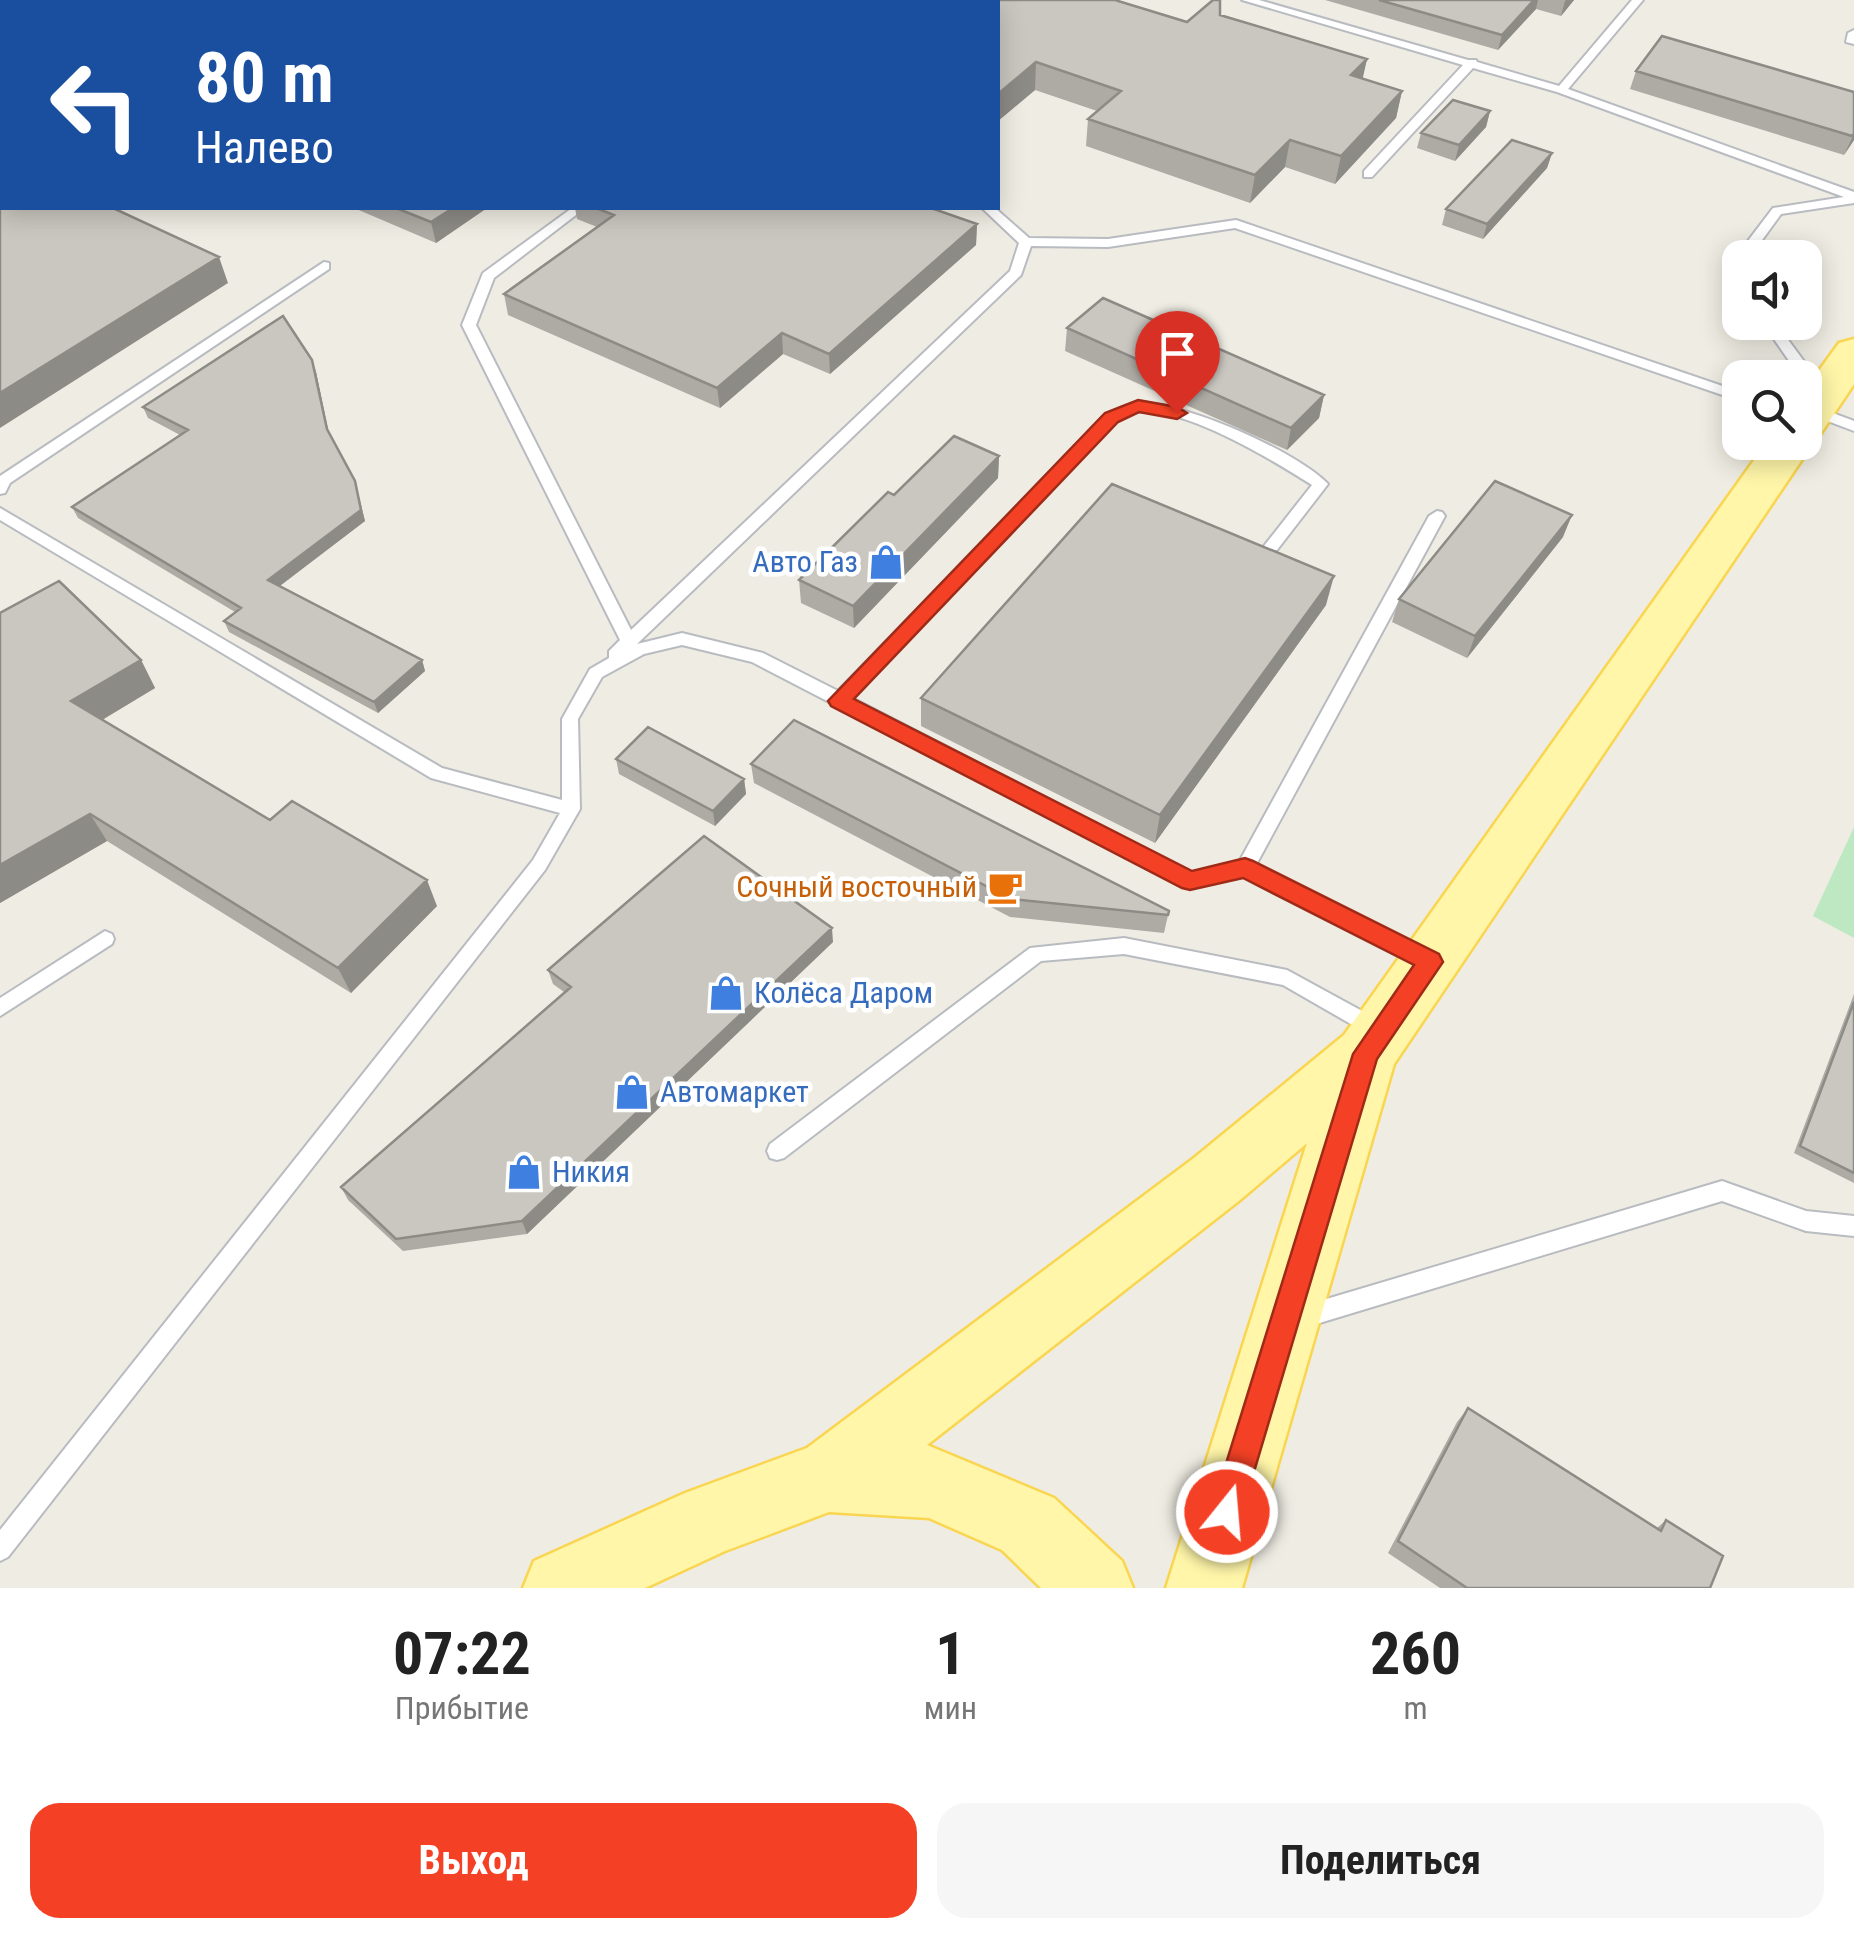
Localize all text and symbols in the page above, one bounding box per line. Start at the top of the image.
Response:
text: 80 m [195,37,334,119]
icon: left [30,40,160,170]
text: Налево [195,121,334,174]
map controls [1722,240,1822,460]
button: sound [1722,240,1822,340]
pin [1135,311,1220,414]
icon: arrive [1150,326,1205,381]
button: search [1722,360,1822,460]
shop icon: Авто Газ [867,543,905,581]
place label: Авто Газ [752,544,858,579]
cafe icon: Сочный восточный [986,868,1024,906]
place label: Сочный восточный [736,869,977,904]
shop icon: Колёса Даром [707,974,745,1012]
place label: Колёса Даром [754,975,933,1010]
shop icon: Автомаркет [613,1073,651,1111]
place label: Автомаркет [660,1074,809,1109]
shop icon: Никия [505,1153,543,1191]
place label: Никия [552,1154,630,1189]
position arrow [1175,1460,1279,1564]
text: 07:22 [393,1618,531,1689]
text: 1 [935,1618,966,1689]
text: 260 [1370,1618,1461,1689]
text: Прибытие [395,1689,529,1727]
text: мин [924,1689,977,1727]
text: m [1403,1689,1428,1727]
button: Выход [30,1803,917,1918]
button: Поделиться [937,1803,1824,1918]

